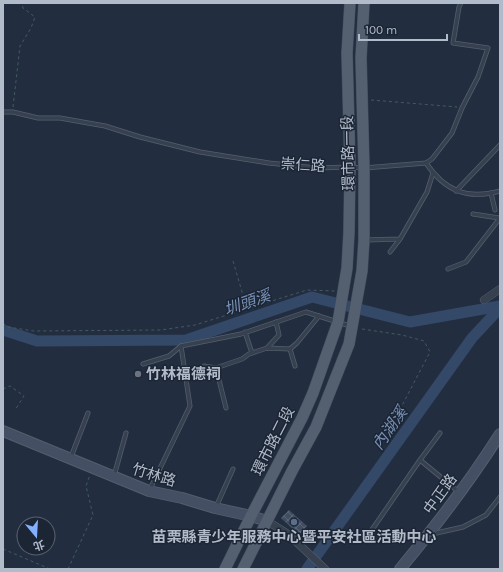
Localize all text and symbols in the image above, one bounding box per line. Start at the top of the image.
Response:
scale bar [359,16,447,42]
text: 100 m [365,23,397,37]
street label: 環市路一段 [338,115,358,191]
street label: 崇仁路 [280,155,326,175]
water label: 圳頭溪 [221,285,275,319]
place label: 竹林福德祠 [146,365,221,383]
marker: 竹林福德祠 [133,369,143,379]
water label: 內湖溪 [368,402,412,453]
street label: 環市路二段 [248,403,298,479]
street label: 竹林路 [130,460,178,490]
street label: 中正路 [419,471,461,517]
north arrow [16,516,56,556]
marker: 苗栗縣青少年服務中心暨平安社區活動中心 [289,517,299,527]
place label: 苗栗縣青少年服務中心暨平安社區活動中心 [151,528,437,546]
text: 北 [32,537,46,553]

